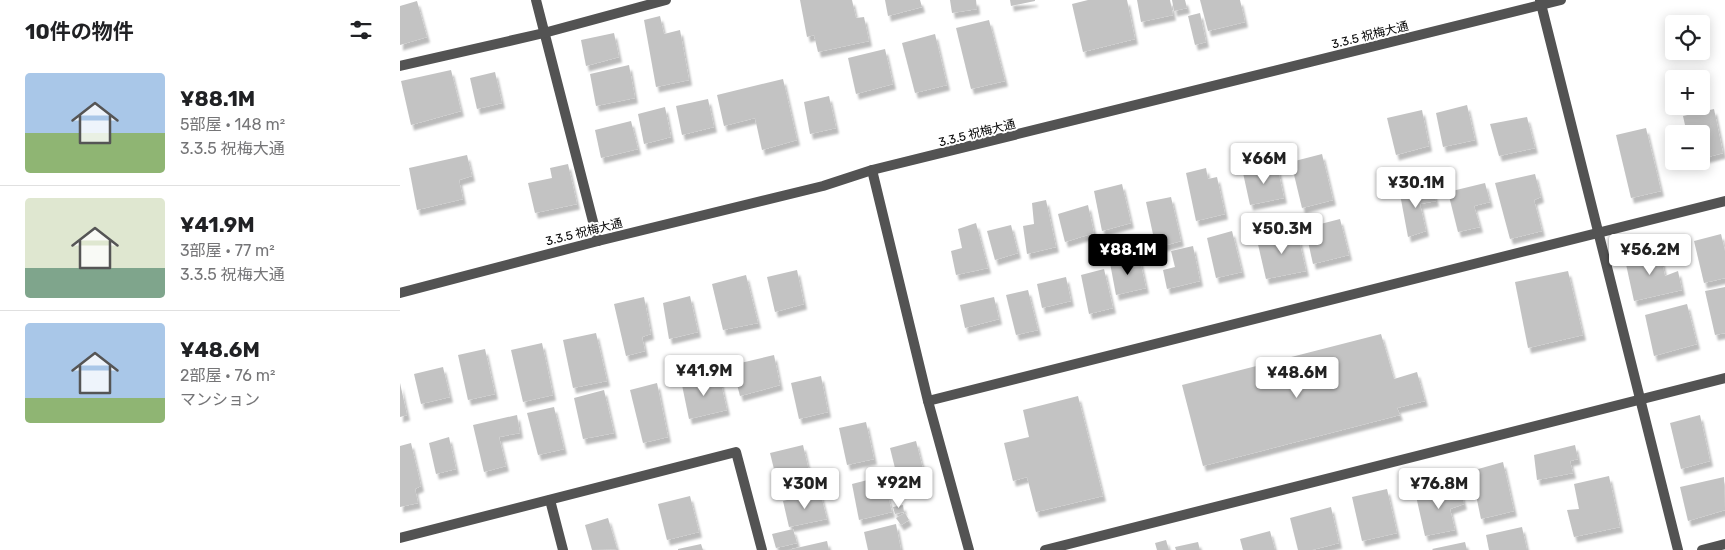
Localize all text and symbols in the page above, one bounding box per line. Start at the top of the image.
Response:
map controls [1665,15,1710,170]
button: locate [1665,15,1710,60]
icon: filters [347,16,375,44]
text: 10件の物件 [25,19,134,44]
street label: 3.3.5 祝梅大通 [1330,19,1410,51]
button: + [1665,70,1710,115]
text: ¥88.1M [180,86,255,111]
icon: home [65,93,125,153]
text: 5部屋 · 148 m² [180,115,285,134]
street label: 3.3.5 祝梅大通 [937,117,1017,149]
button: − [1665,125,1710,170]
text: 3.3.5 祝梅大通 [180,139,285,158]
pin: ¥66M [1234,142,1294,185]
text: ¥66M [1241,149,1287,168]
pin: ¥30.1M [1375,166,1457,209]
text: ¥30.1M [1387,173,1445,192]
text: ¥41.9M [180,212,255,237]
pin: ¥50.3M [1241,212,1323,255]
street label: 3.3.5 祝梅大通 [544,216,624,248]
icon: home [65,218,125,278]
text: ¥50.3M [1252,219,1312,238]
pin: ¥88.1M [1087,234,1169,276]
pin: ¥56.2M [1609,234,1691,276]
text: ¥88.1M [1099,240,1157,259]
text: ¥56.2M [1620,240,1680,259]
text: 3部屋 · 77 m² [180,241,275,260]
text: 3.3.5 祝梅大通 [180,265,285,284]
text: ¥48.6M [180,337,260,362]
icon: home [65,343,125,403]
pin: ¥41.9M [663,354,745,397]
pin: ¥48.6M [1256,356,1338,399]
text: ¥41.9M [676,361,732,380]
text: ¥48.6M [1267,363,1327,382]
text: 2部屋 · 76 m² [180,366,275,385]
text: マンション [180,390,260,409]
pin: ¥92M [869,466,929,509]
pin: ¥30M [775,468,835,510]
pin: ¥76.8M [1398,468,1480,510]
text: ¥92M [877,473,921,492]
text: ¥30M [782,474,828,493]
text: ¥76.8M [1410,474,1468,493]

